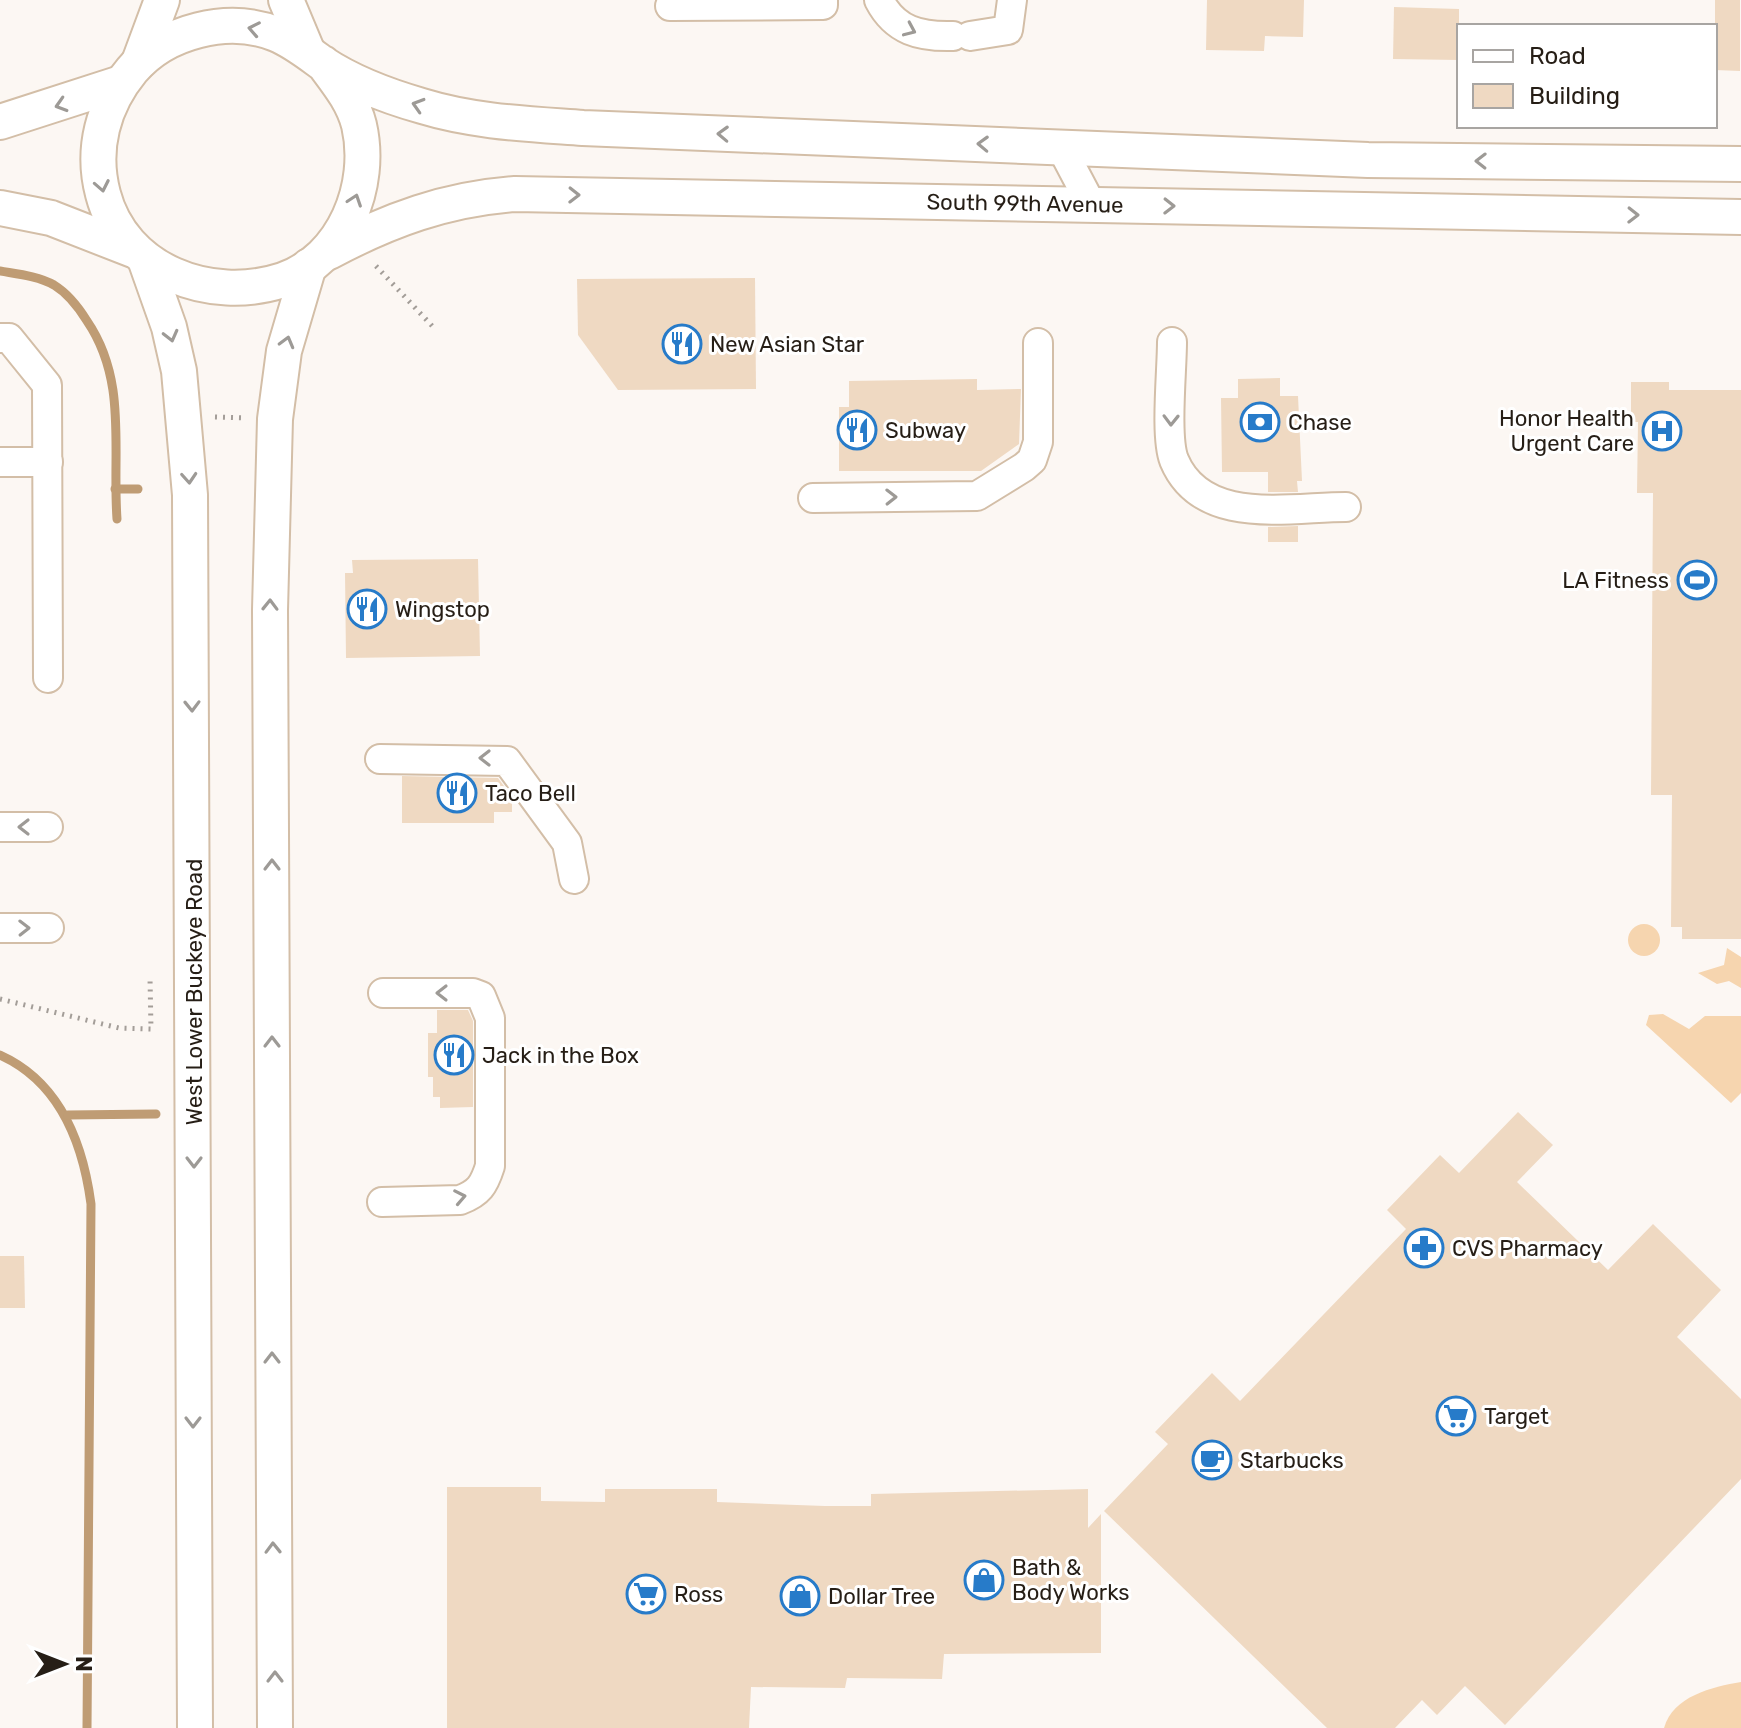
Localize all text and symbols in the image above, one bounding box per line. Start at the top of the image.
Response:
one-way arrow [902,20,916,36]
one-way arrow [248,21,261,38]
legend [1457,24,1717,128]
text: Road [1529,42,1586,70]
text: Building [1529,82,1620,110]
one-way arrow [55,96,69,112]
one-way arrow [411,98,425,114]
one-way arrow [716,125,729,142]
one-way arrow [976,136,989,153]
one-way arrow [1474,152,1487,170]
one-way arrow [92,179,109,193]
one-way arrow [568,187,581,204]
street label: South 99th Avenue [926,188,1124,219]
one-way arrow [345,194,361,208]
one-way arrow [1163,197,1176,215]
one-way arrow [1627,206,1640,224]
restaurant icon: New Asian Star [661,323,703,365]
one-way arrow [161,328,178,342]
place label: New Asian Star [710,331,865,358]
one-way arrow [278,336,294,350]
bank icon: Chase [1239,401,1281,443]
place label: Honor Health Urgent Care [1499,405,1634,457]
restaurant icon: Subway [836,409,878,451]
place label: Chase [1288,409,1352,436]
hospital icon: Honor Health Urgent Care [1641,410,1683,452]
one-way arrow [1162,414,1180,427]
place label: Subway [885,417,966,444]
one-way arrow [180,472,197,485]
one-way arrow [885,488,898,506]
sports icon: LA Fitness [1676,559,1718,601]
place label: LA Fitness [1562,567,1669,594]
restaurant icon: Wingstop [346,588,388,630]
place label: Wingstop [395,596,490,623]
one-way arrow [261,598,279,611]
one-way arrow [183,700,201,713]
one-way arrow [478,750,491,767]
restaurant icon: Taco Bell [436,772,478,814]
place label: Taco Bell [485,780,576,807]
one-way arrow [17,818,30,836]
one-way arrow [263,858,281,871]
street label: West Lower Buckeye Road [181,859,208,1125]
one-way arrow [18,919,31,937]
one-way arrow [435,984,448,1002]
restaurant icon: Jack in the Box [433,1034,475,1076]
one-way arrow [263,1035,281,1048]
place label: Jack in the Box [482,1042,639,1069]
one-way arrow [185,1156,203,1169]
one-way arrow [453,1190,466,1207]
pharmacy icon: CVS Pharmacy [1403,1227,1445,1269]
place label: CVS Pharmacy [1452,1235,1603,1262]
one-way arrow [263,1351,281,1364]
supermarket icon: Target [1435,1395,1477,1437]
place label: Target [1484,1403,1549,1430]
one-way arrow [184,1416,202,1429]
cafe icon: Starbucks [1191,1439,1233,1481]
place label: Starbucks [1240,1447,1344,1474]
one-way arrow [265,1541,282,1554]
place label: Bath & Body Works [1012,1554,1130,1606]
shop icon: Bath & Body Works [963,1559,1005,1601]
supermarket icon: Ross [625,1573,667,1615]
shop icon: Dollar Tree [779,1575,821,1617]
place label: Ross [674,1581,723,1608]
place label: Dollar Tree [828,1583,935,1610]
north arrow [24,1624,104,1704]
text: N [70,1656,97,1672]
one-way arrow [266,1670,284,1683]

